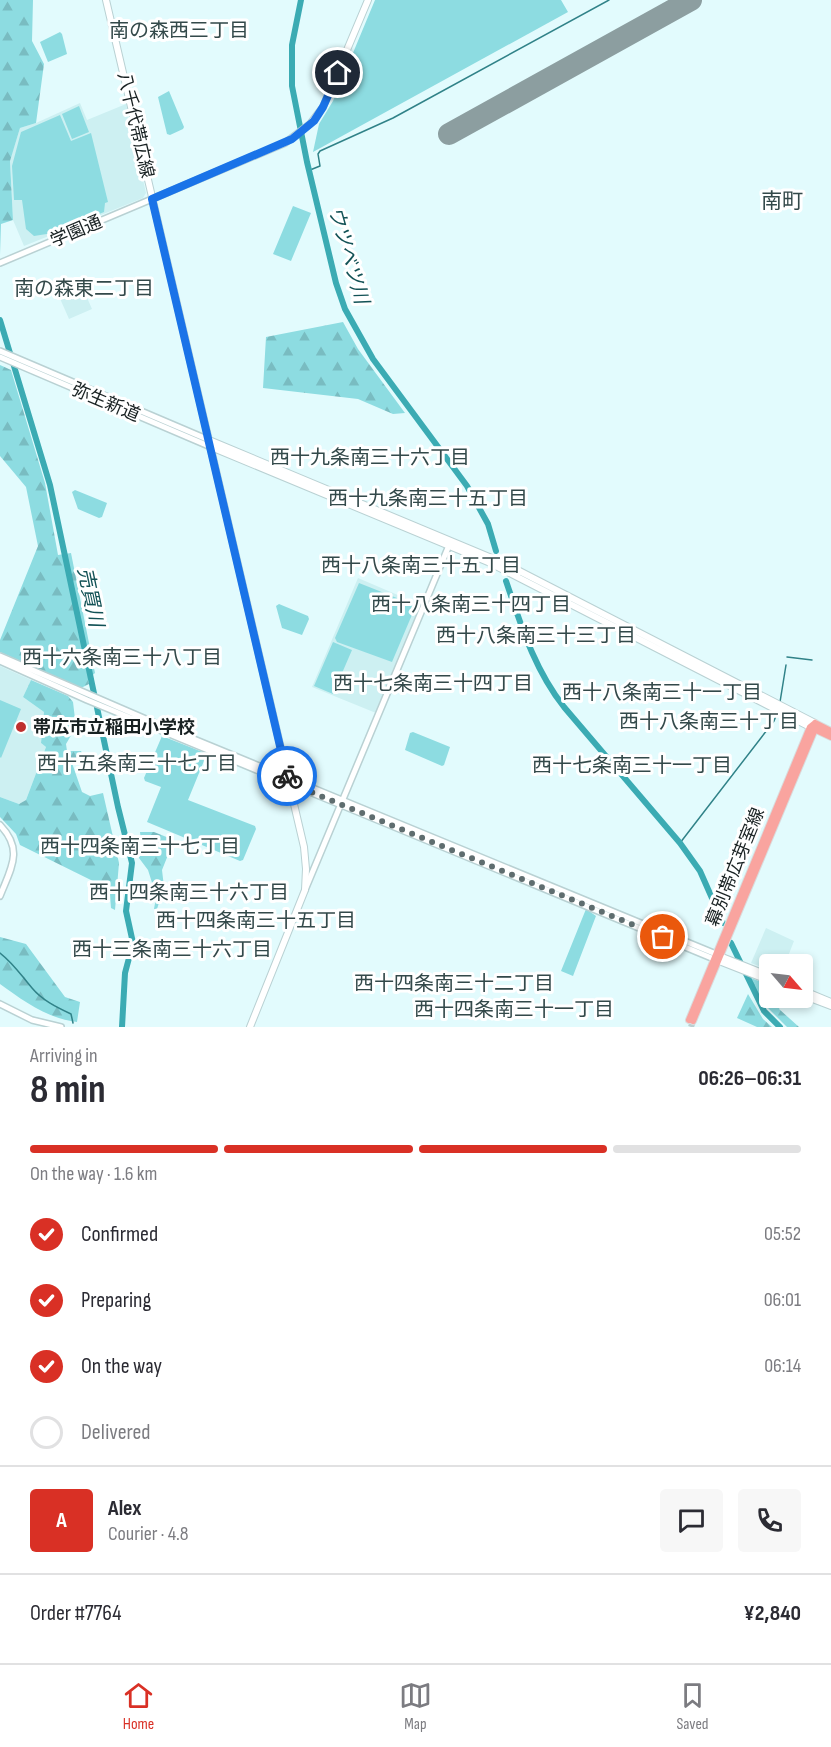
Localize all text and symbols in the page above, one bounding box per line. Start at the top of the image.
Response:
district label: 南の森西三丁目 [109,19,249,43]
pin [312,47,363,98]
icon: home [321,56,354,89]
street label: 八千代帯広線 [113,70,158,180]
district label: 南町 [761,189,803,214]
water label: ウツベツ川 [323,204,374,309]
street label: 学園通 [47,211,105,252]
district label: 南の森東二丁目 [14,277,154,301]
street label: 弥生新道 [69,379,143,426]
district label: 西十九条南三十六丁目 [270,446,470,470]
district label: 西十九条南三十五丁目 [328,487,528,511]
district label: 西十八条南三十五丁目 [321,554,521,578]
water label: 売買川 [72,565,108,631]
district label: 西十八条南三十四丁目 [371,593,571,617]
district label: 西十八条南三十三丁目 [436,624,636,648]
district label: 西十六条南三十八丁目 [22,646,222,670]
district label: 西十七条南三十四丁目 [333,672,533,696]
district label: 西十八条南三十一丁目 [562,681,762,705]
district label: 西十八条南三十丁目 [619,710,799,734]
place label: 帯広市立稲田小学校 [33,717,195,738]
marker: 帯広市立稲田小学校 [14,720,28,734]
courier [257,746,317,806]
district label: 西十五条南三十七丁目 [37,752,237,776]
district label: 西十七条南三十一丁目 [532,754,732,778]
icon: bike [271,760,304,793]
street label: 幕別帯広芽室線 [702,805,769,930]
district label: 西十四条南三十七丁目 [40,835,240,859]
district label: 西十四条南三十六丁目 [89,881,289,905]
district label: 西十四条南三十五丁目 [156,909,356,933]
pin [637,911,688,962]
icon: bag [646,920,679,953]
district label: 西十三条南三十六丁目 [72,938,272,962]
north arrow [759,954,813,1008]
map controls [759,954,813,1008]
district label: 西十四条南三十二丁目 [354,972,554,996]
district label: 西十四条南三十一丁目 [414,998,614,1022]
text: Arriving in [30,1044,98,1068]
text: 06:26–06:31 [698,1065,801,1092]
text: 8 min [30,1067,106,1114]
text: On the way · 1.6 km [30,1162,157,1186]
icon: check [30,1218,63,1251]
text: Confirmed [81,1221,158,1248]
text: 05:52 [764,1222,801,1246]
icon: check [30,1284,63,1317]
text: Preparing [81,1287,151,1314]
text: 06:01 [764,1288,801,1312]
icon: check [30,1350,63,1383]
text: On the way [81,1353,162,1380]
text: 06:14 [764,1354,801,1378]
text: Delivered [81,1419,150,1446]
button: chat [660,1489,723,1552]
button: phone [738,1489,801,1552]
text: Alex [108,1495,141,1522]
text: A [56,1507,67,1534]
text: Courier · 4.8 [108,1522,189,1546]
text: Order #7764 [30,1600,121,1627]
text: ¥2,840 [743,1600,801,1627]
tab: Home [122,1679,155,1734]
tab: Map [399,1679,432,1734]
tab: Saved [676,1679,709,1734]

